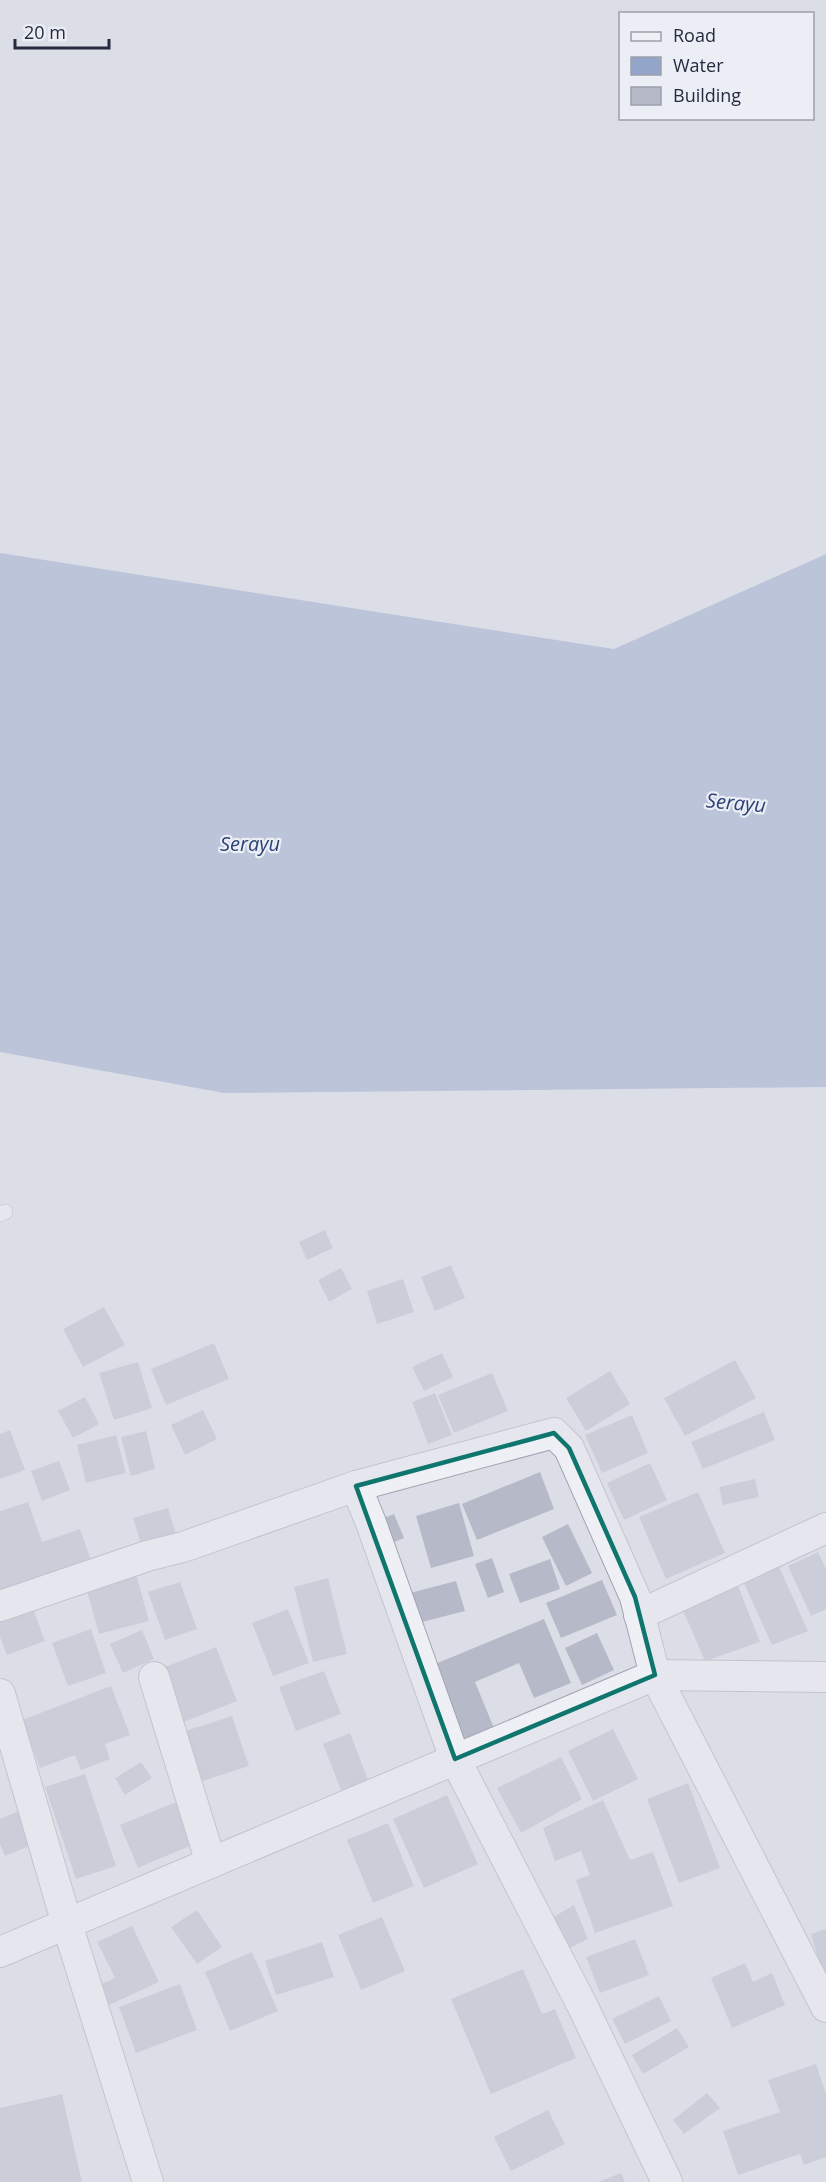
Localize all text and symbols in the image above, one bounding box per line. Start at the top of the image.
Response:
scale bar [15,12,110,50]
legend [619,12,814,120]
text: 20 m [24,20,66,44]
text: Road [673,23,716,47]
text: Water [673,53,724,77]
text: Building [673,83,741,107]
water label: Serayu [705,786,767,819]
water label: Serayu [220,830,280,857]

